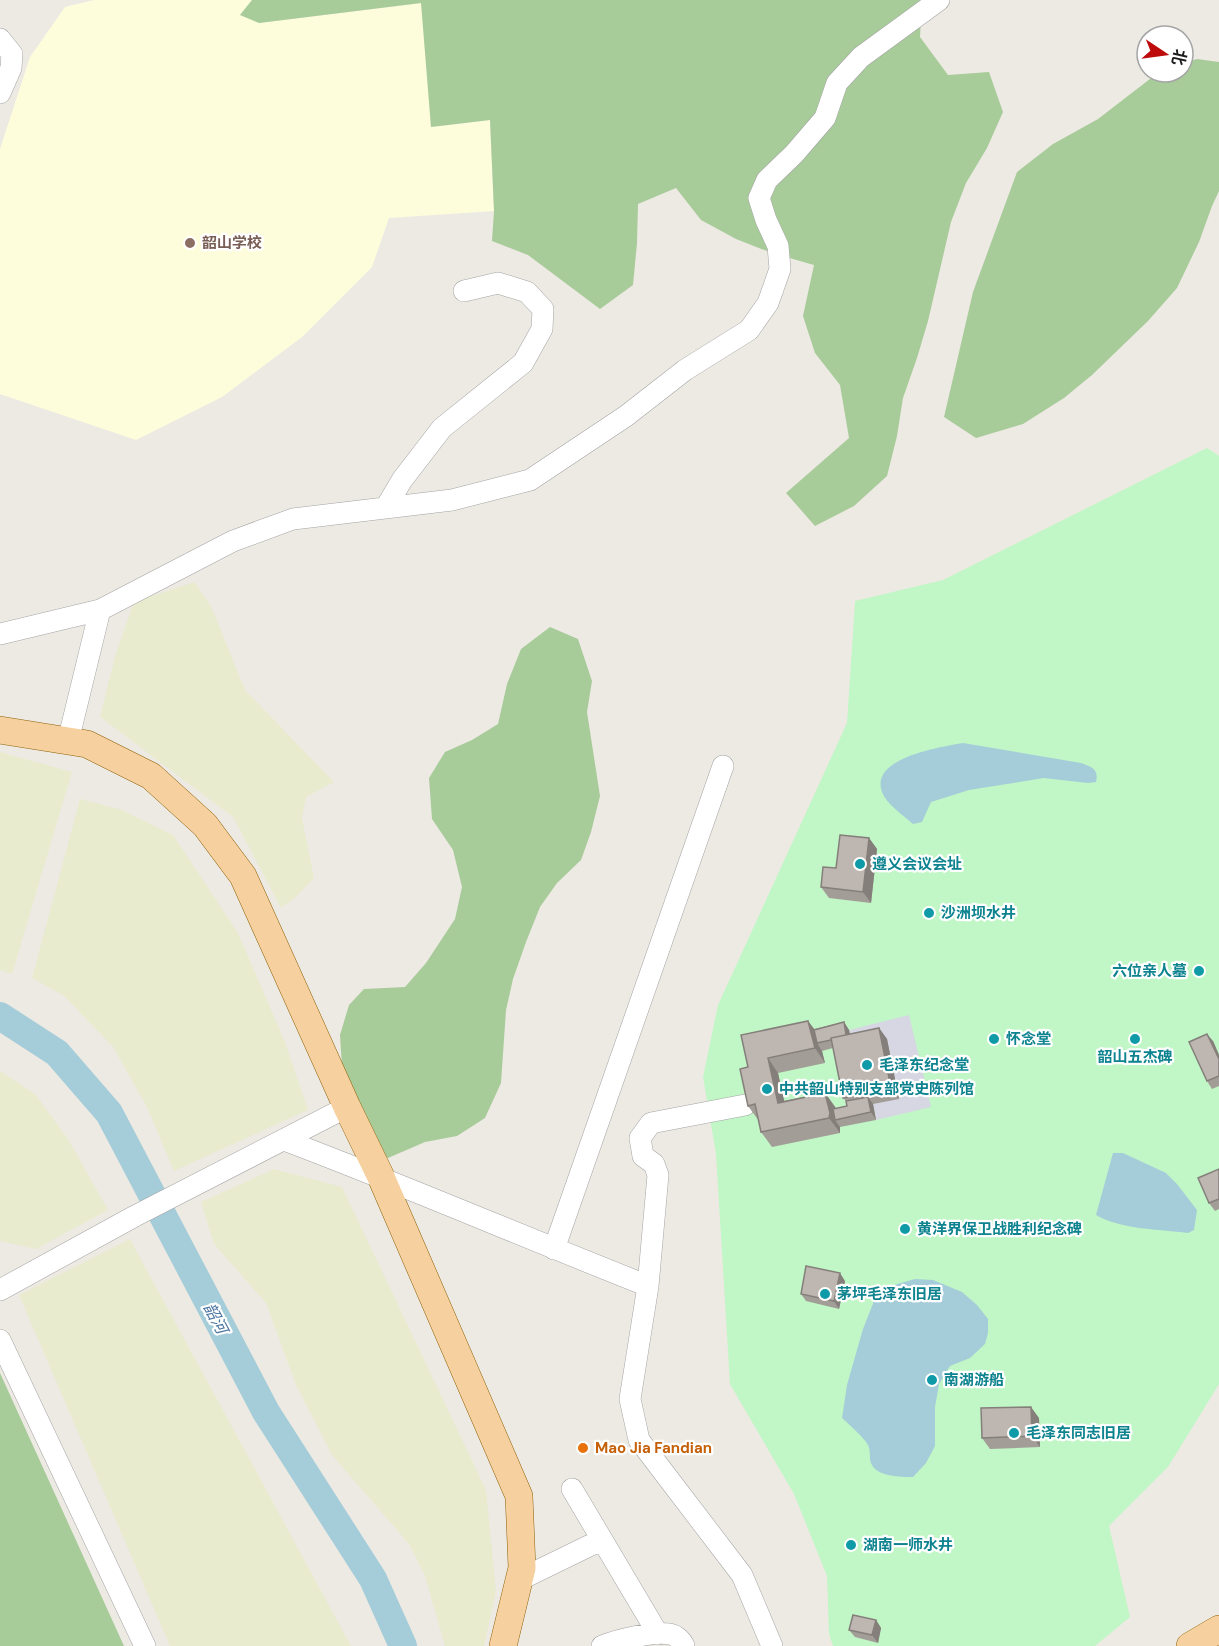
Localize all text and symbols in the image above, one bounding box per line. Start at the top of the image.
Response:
north arrow [1135,24,1195,84]
text: 北 [1167,47,1191,67]
place label: 韶山学校 [202,233,262,253]
marker: 韶山学校 [183,236,197,250]
place label: 遵义会议会址 [872,854,962,874]
marker: 遵义会议会址 [853,857,867,871]
place label: 沙洲坝水井 [941,903,1016,923]
marker: 沙洲坝水井 [922,906,936,920]
place label: 六位亲人墓 [1112,961,1187,981]
marker: 六位亲人墓 [1192,964,1206,978]
place label: 怀念堂 [1006,1029,1051,1049]
marker: 怀念堂 [987,1032,1001,1046]
marker: 韶山五杰碑 [1128,1032,1142,1046]
place label: 韶山五杰碑 [1097,1047,1173,1067]
place label: 毛泽东纪念堂 [879,1055,969,1075]
marker: 毛泽东纪念堂 [860,1058,874,1072]
place label: 中共韶山特别支部党史陈列馆 [779,1079,974,1099]
marker: 中共韶山特别支部党史陈列馆 [760,1082,774,1096]
place label: 黄洋界保卫战胜利纪念碑 [917,1219,1082,1239]
marker: 黄洋界保卫战胜利纪念碑 [898,1222,912,1236]
place label: 茅坪毛泽东旧居 [837,1284,942,1304]
marker: 茅坪毛泽东旧居 [818,1287,832,1301]
water label: 韶河 [199,1299,234,1340]
place label: 南湖游船 [944,1370,1004,1390]
marker: 南湖游船 [925,1373,939,1387]
place label: 毛泽东同志旧居 [1026,1423,1131,1443]
marker: 毛泽东同志旧居 [1007,1426,1021,1440]
place label: Mao Jia Fandian [595,1438,712,1458]
marker: Mao Jia Fandian [576,1441,590,1455]
place label: 湖南一师水井 [863,1535,953,1555]
marker: 湖南一师水井 [844,1538,858,1552]

